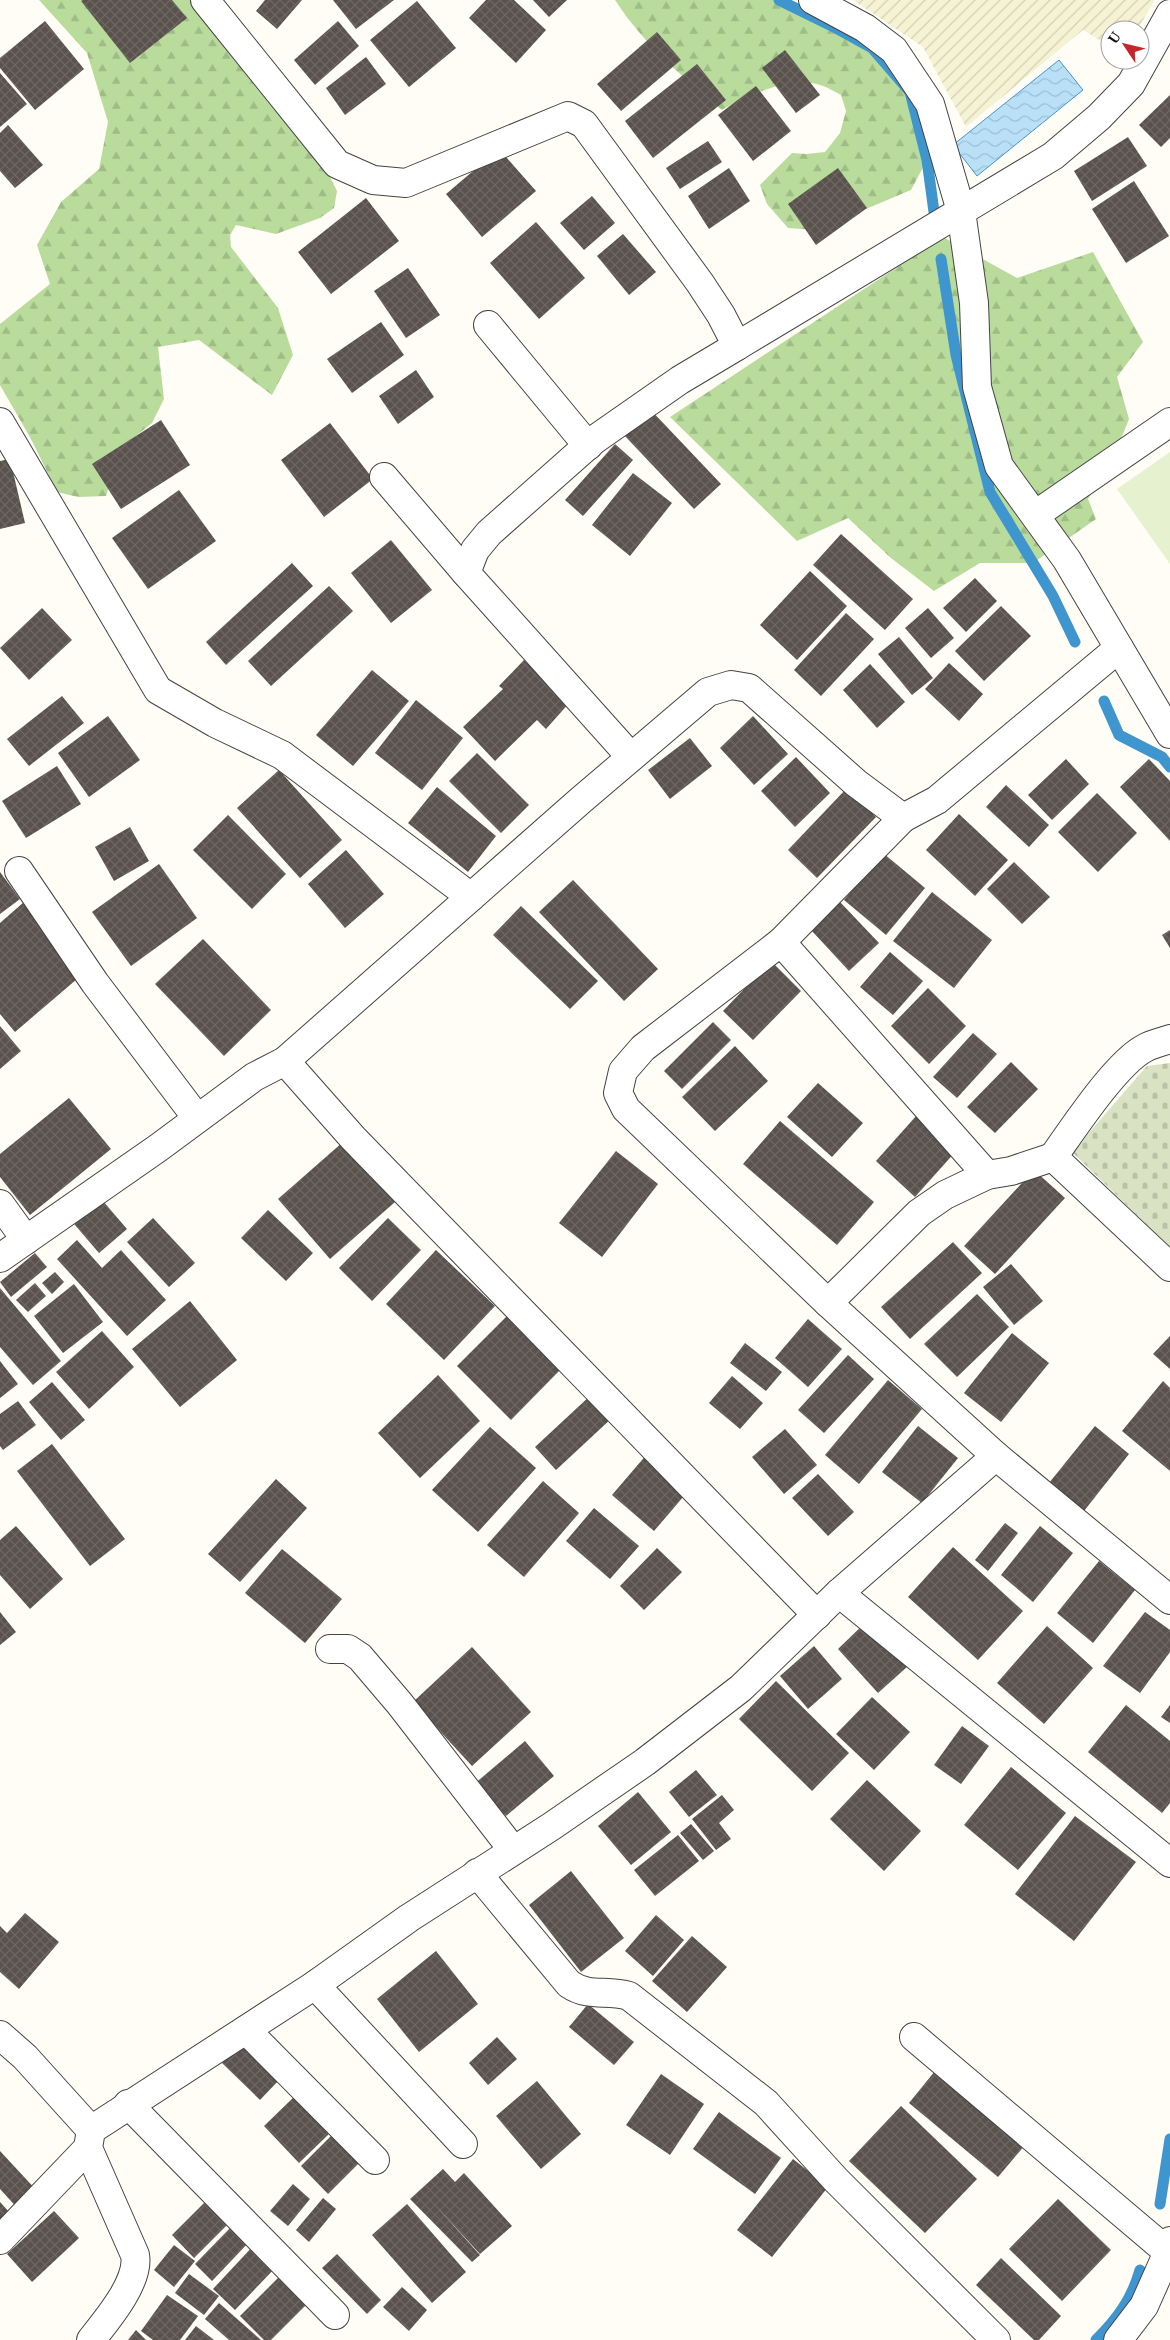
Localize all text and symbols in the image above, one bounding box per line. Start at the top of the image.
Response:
north arrow [1100,20,1150,70]
text: U [1103,27,1125,47]

